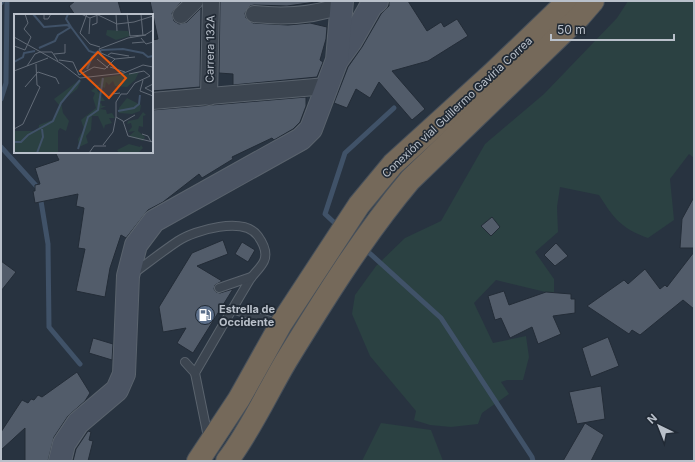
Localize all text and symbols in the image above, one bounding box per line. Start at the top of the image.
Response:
inset map [14,14,153,153]
street label: Carrera 132A [202,15,218,83]
scale bar [551,16,674,42]
text: 50 m [557,22,586,37]
street label: Conexión vial Guillermo Gaviria Correa [379,33,535,181]
place label: Estrella de Occidente [219,302,276,329]
fuel station icon: Estrella de Occidente [194,304,216,326]
north arrow [639,406,679,446]
text: N [644,411,660,427]

